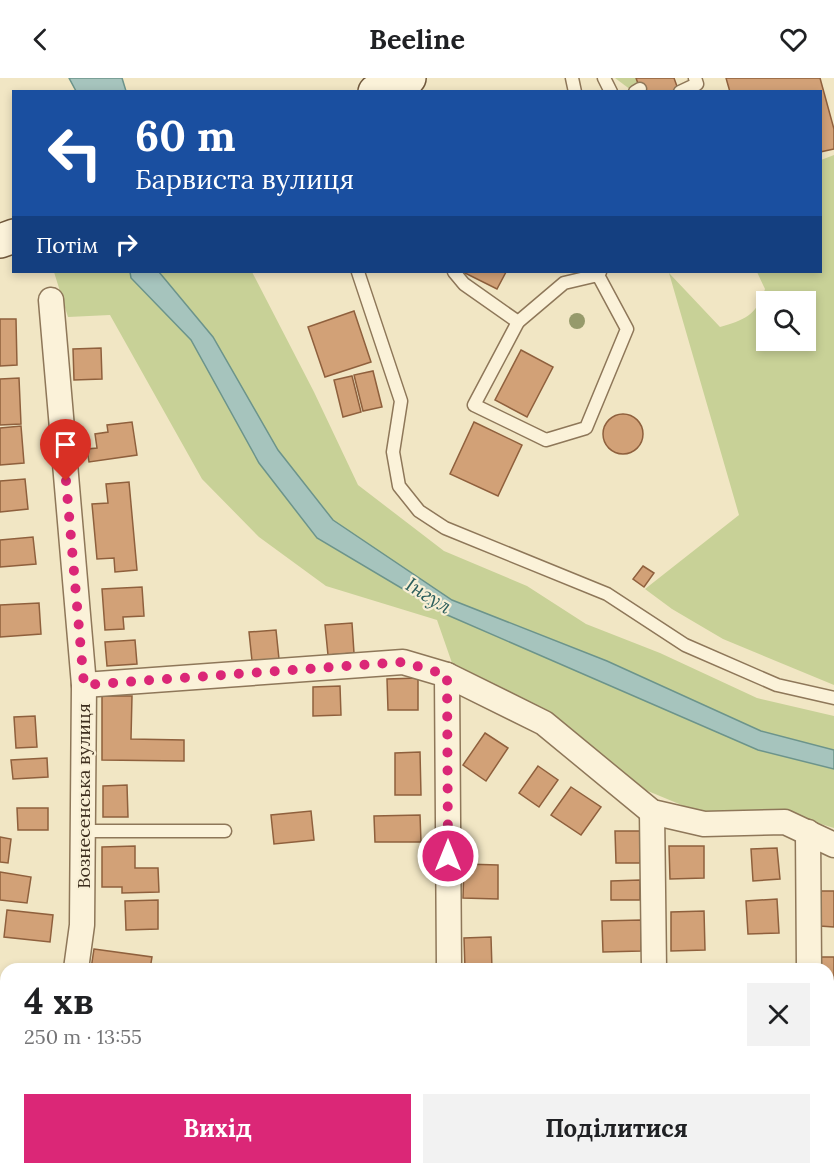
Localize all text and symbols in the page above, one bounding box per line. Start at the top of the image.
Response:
text: Beeline [369,22,465,56]
icon: back [24,23,57,56]
icon: heart [777,23,810,56]
text: 60 m [135,109,236,163]
icon: left [36,114,114,192]
text: Барвиста вулиця [135,162,354,196]
icon: right [110,228,143,261]
text: Потім [36,231,98,259]
map controls [756,291,816,351]
button: search [756,291,816,351]
pin [40,419,91,481]
icon: arrive [49,428,82,461]
water label: Інгул [401,571,457,619]
street label: Вознесенська вулиця [72,703,95,889]
position arrow [416,824,480,888]
text: 4 хв [24,978,94,1024]
button: close [747,983,810,1046]
text: 250 m · 13:55 [24,1024,142,1049]
button: Вихід [24,1094,411,1163]
button: Поділитися [423,1094,810,1163]

